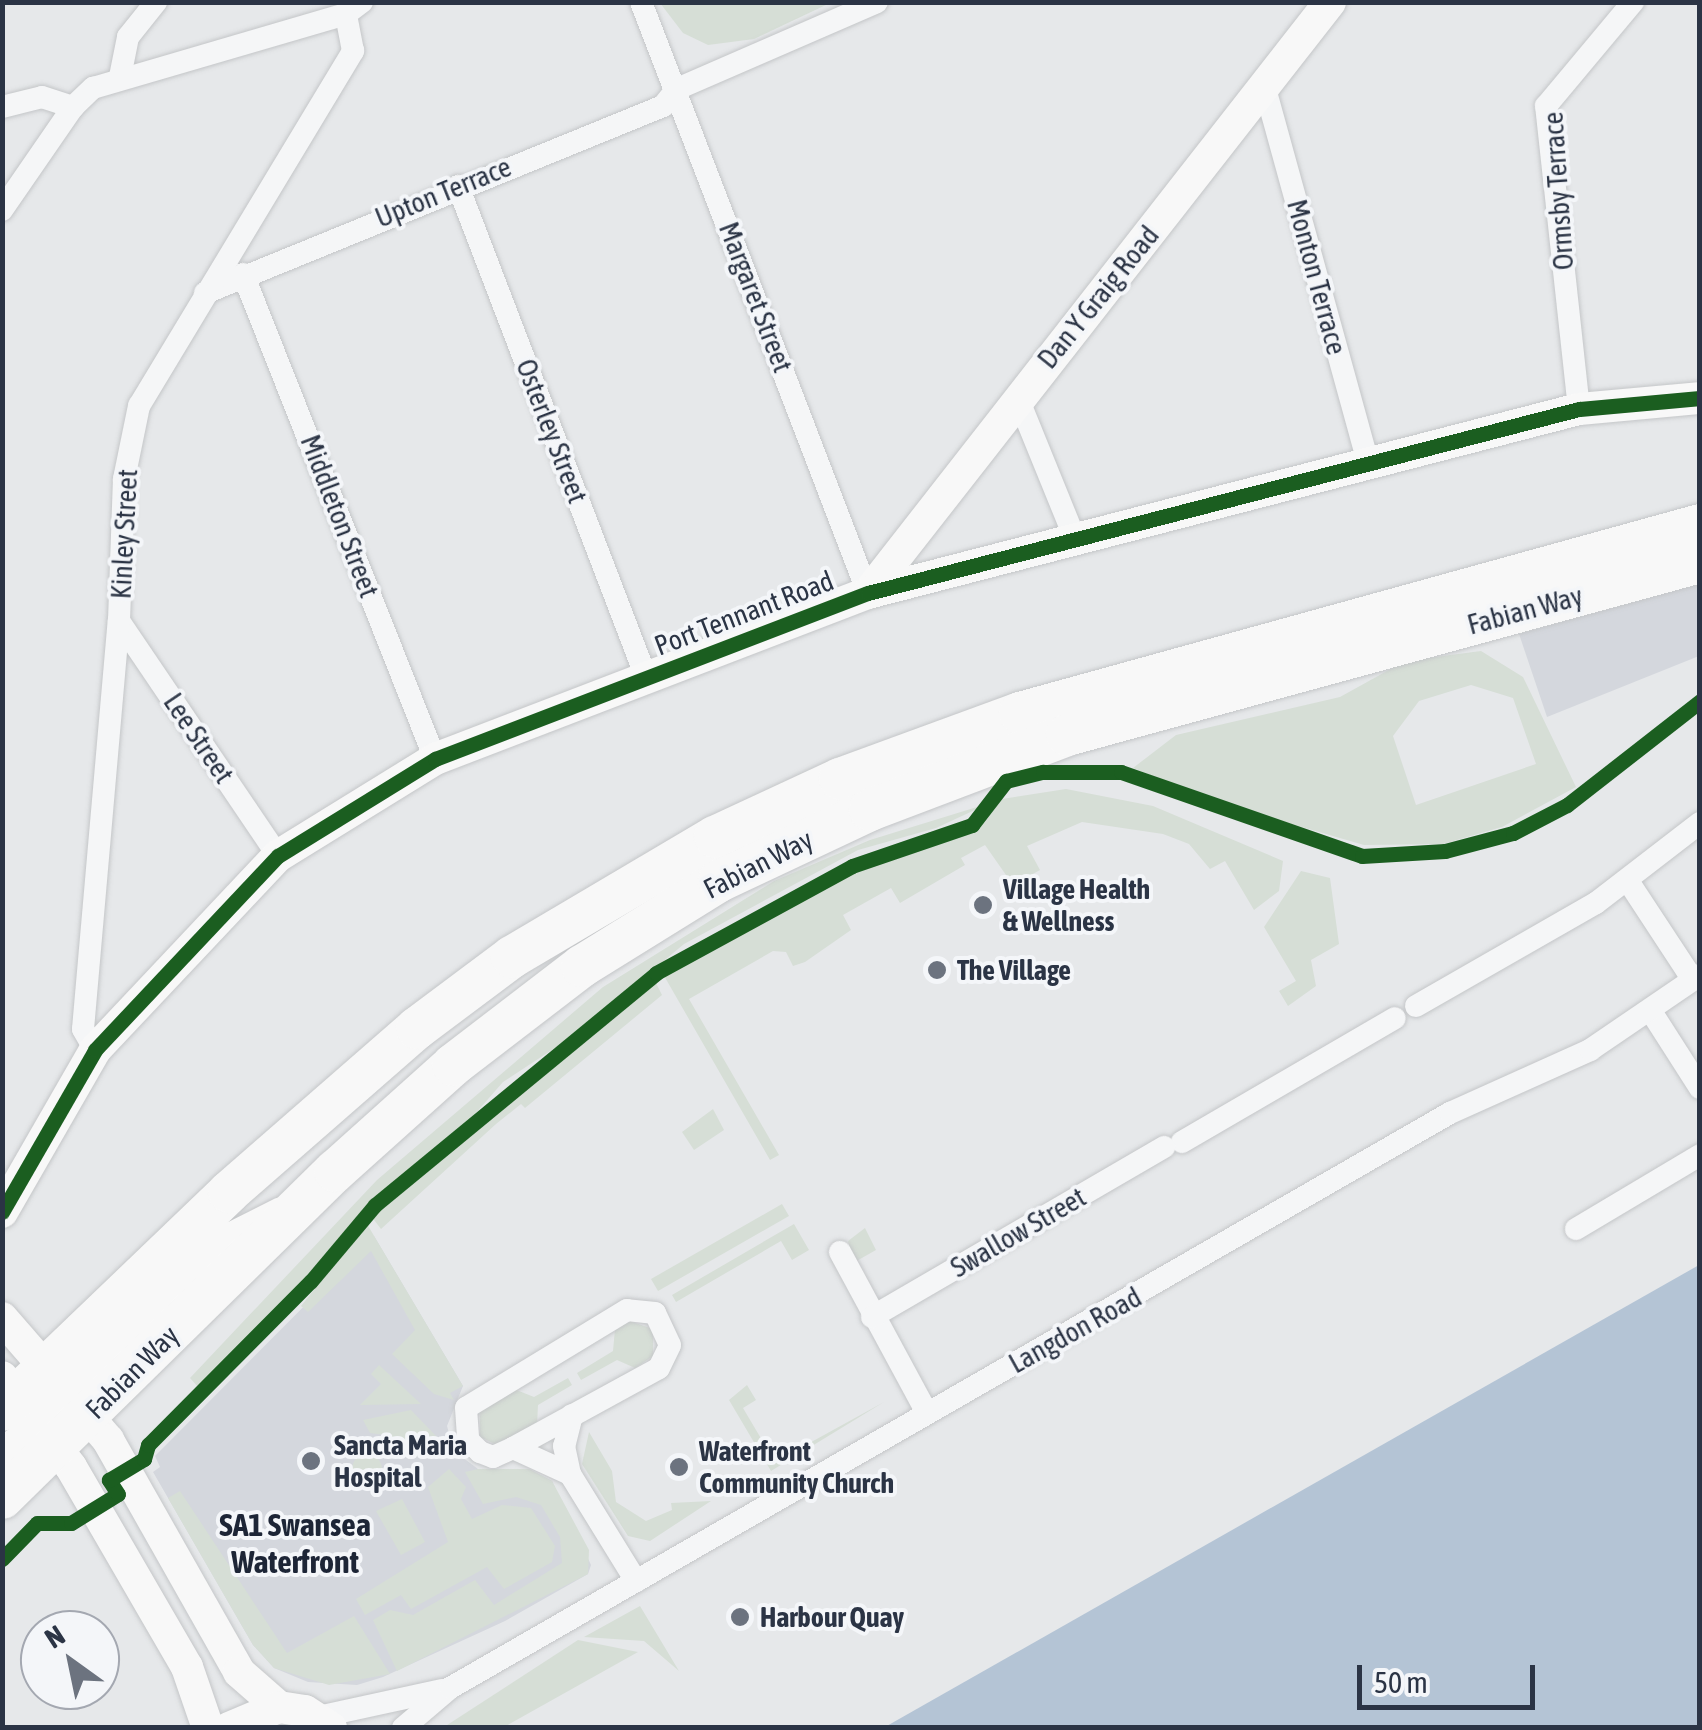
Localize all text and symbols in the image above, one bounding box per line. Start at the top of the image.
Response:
street label: Ormsby Terrace [1536,111,1580,271]
street label: Upton Terrace [370,150,516,234]
street label: Monton Terrace [1280,196,1354,358]
street label: Margaret Street [712,217,800,377]
street label: Dan Y Graig Road [1030,219,1166,375]
street label: Osterley Street [509,354,595,508]
street label: Middleton Street [294,430,386,602]
street label: Kinley Street [104,468,144,600]
street label: Port Tennant Road [650,563,838,663]
street label: Fabian Way [1464,579,1586,641]
street label: Lee Street [157,687,241,789]
street label: Fabian Way [698,822,818,906]
place label: Village Health & Wellness [1003,872,1150,938]
marker: Village Health & Wellness [972,894,994,916]
place label: The Village [957,953,1071,987]
marker: The Village [926,959,948,981]
street label: Swallow Street [944,1180,1092,1284]
street label: Langdon Road [1003,1280,1147,1380]
street label: Fabian Way [78,1318,186,1426]
place label: Sancta Maria Hospital [334,1428,467,1494]
place label: Waterfront Community Church [699,1434,894,1500]
marker: Sancta Maria Hospital [298,1448,324,1474]
marker: Waterfront Community Church [668,1456,690,1478]
district label: SA1 Swansea Waterfront [219,1507,371,1582]
place label: Harbour Quay [760,1600,904,1634]
marker: Harbour Quay [729,1606,751,1628]
north arrow [20,1610,120,1710]
text: N [39,1619,70,1654]
scale bar [1362,1645,1540,1707]
text: 50 m [1374,1665,1428,1699]

